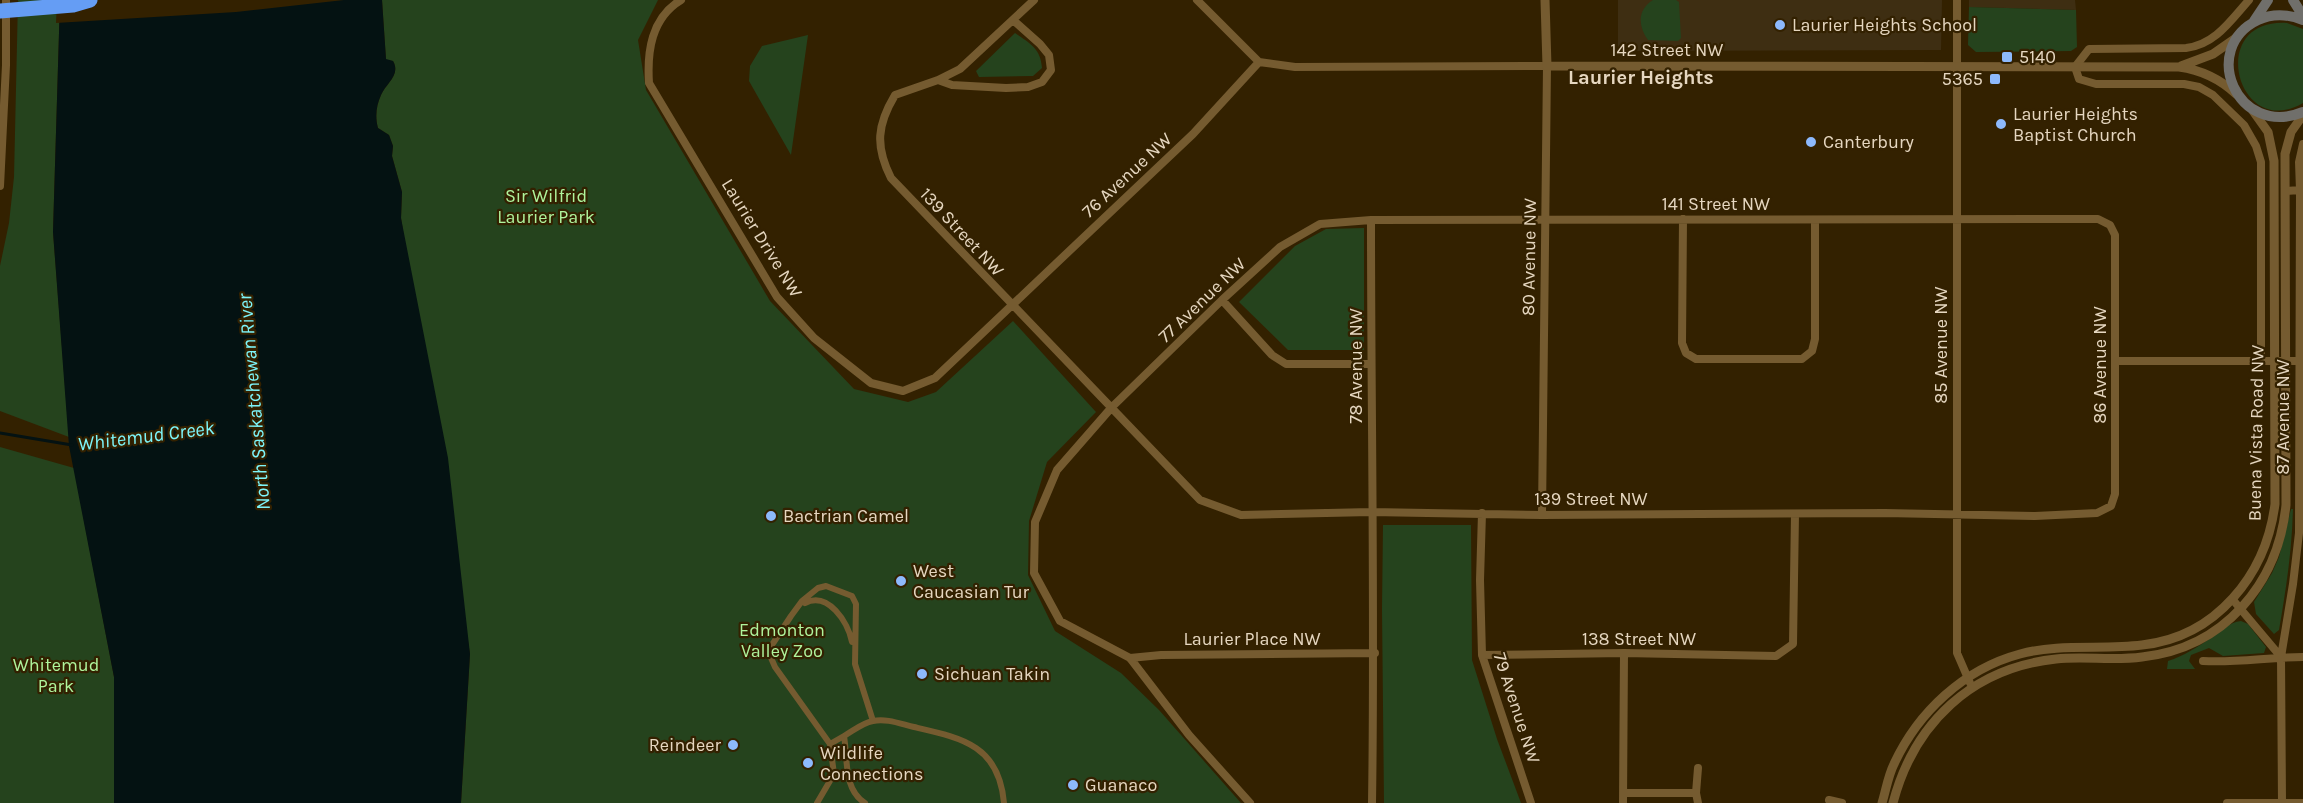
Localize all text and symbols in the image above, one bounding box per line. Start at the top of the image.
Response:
place label: Laurier Heights School [1792,14,1977,36]
marker: Laurier Heights School [1773,18,1787,32]
street label: 142 Street NW [1611,39,1723,61]
place label: 5140 [2019,46,2056,68]
marker: 5140 [2000,50,2014,64]
district label: Laurier Heights [1568,66,1714,89]
place label: 5365 [1942,68,1983,90]
marker: 5365 [1988,72,2002,86]
place label: Laurier Heights Baptist Church [2013,103,2138,146]
marker: Laurier Heights Baptist Church [1994,117,2008,131]
street label: 76 Avenue NW [1077,128,1177,222]
place label: Canterbury [1823,131,1914,153]
marker: Canterbury [1804,135,1818,149]
street label: Laurier Drive NW [717,175,807,301]
street label: 139 Street NW [915,183,1009,281]
park label: Sir Wilfrid Laurier Park [497,185,595,228]
street label: 141 Street NW [1662,193,1770,215]
street label: 80 Avenue NW [1517,198,1541,316]
street label: 77 Avenue NW [1154,253,1250,347]
street label: 85 Avenue NW [1930,286,1952,404]
water label: North Saskatchewan River [233,291,275,511]
street label: 86 Avenue NW [2089,306,2111,424]
street label: 78 Avenue NW [1345,308,1367,424]
street label: Buena Vista Road NW [2243,345,2269,521]
street label: 87 Avenue NW [2272,359,2294,475]
water label: Whitemud Creek [76,416,217,456]
street label: 139 Street NW [1534,488,1648,510]
place label: Bactrian Camel [783,505,909,527]
marker: Bactrian Camel [764,509,778,523]
place label: West Caucasian Tur [913,560,1030,603]
marker: West Caucasian Tur [894,574,908,588]
park label: Edmonton Valley Zoo [739,619,825,662]
street label: Laurier Place NW [1183,628,1321,650]
street label: 138 Street NW [1582,628,1696,650]
street label: 79 Avenue NW [1489,650,1545,766]
park label: Whitemud Park [13,654,99,697]
place label: Sichuan Takin [934,663,1050,685]
marker: Sichuan Takin [915,667,929,681]
place label: Reindeer [649,734,721,756]
marker: Reindeer [726,738,740,752]
place label: Wildlife Connections [820,742,923,785]
marker: Wildlife Connections [801,756,815,770]
place label: Guanaco [1085,774,1157,796]
marker: Guanaco [1066,778,1080,792]

